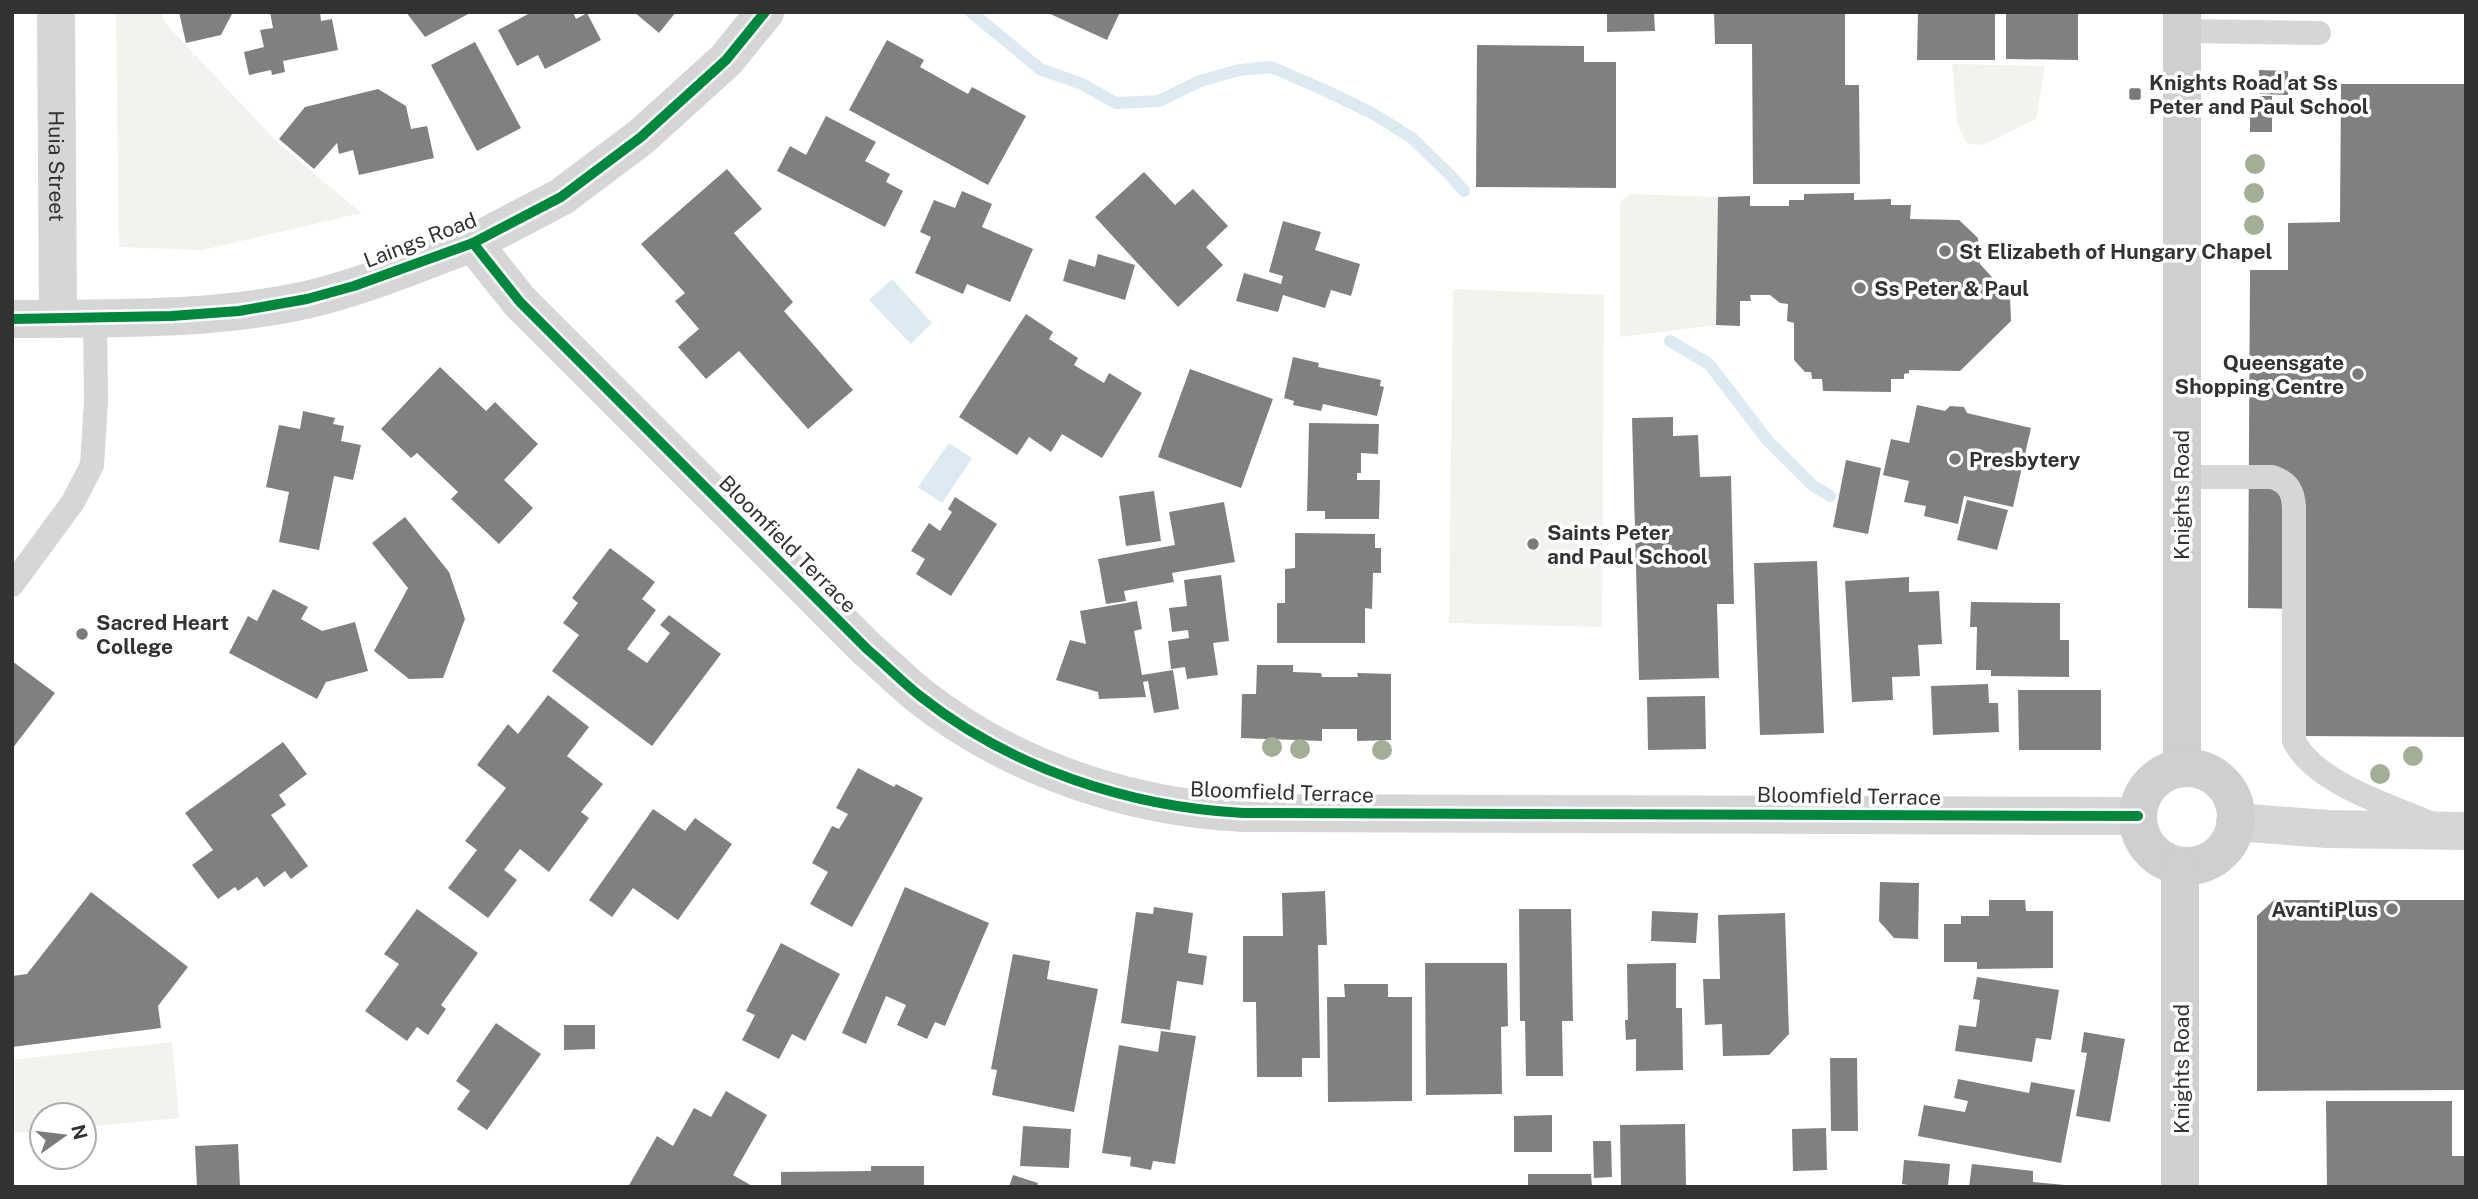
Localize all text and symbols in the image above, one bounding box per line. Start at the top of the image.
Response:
place label: Knights Road at Ss Peter and Paul School [2149,70,2369,119]
marker: Knights Road at Ss Peter and Paul School [2127,86,2143,102]
street label: Huia Street [44,110,70,222]
street label: Laings Road [360,207,480,273]
place label: St Elizabeth of Hungary Chapel [1959,239,2272,264]
marker: St Elizabeth of Hungary Chapel [1937,243,1953,259]
place label: Ss Peter & Paul [1874,276,2029,301]
marker: Ss Peter & Paul [1852,280,1868,296]
place label: Queensgate Shopping Centre [2175,350,2344,399]
marker: Queensgate Shopping Centre [2350,366,2366,382]
street label: Knights Road [2169,430,2194,560]
place label: Presbytery [1969,447,2081,472]
marker: Presbytery [1947,451,1963,467]
street label: Bloomfield Terrace [714,470,862,618]
place label: Saints Peter and Paul School [1547,520,1708,569]
marker: Saints Peter and Paul School [1525,536,1541,552]
place label: Sacred Heart College [96,610,229,659]
marker: Sacred Heart College [74,626,90,642]
street label: Bloomfield Terrace [1190,776,1374,808]
street label: Bloomfield Terrace [1757,782,1941,810]
place label: AvantiPlus [2271,897,2378,922]
marker: AvantiPlus [2384,901,2400,917]
street label: Knights Road [2169,1004,2194,1134]
north arrow [28,1101,98,1171]
text: N [67,1122,92,1142]

